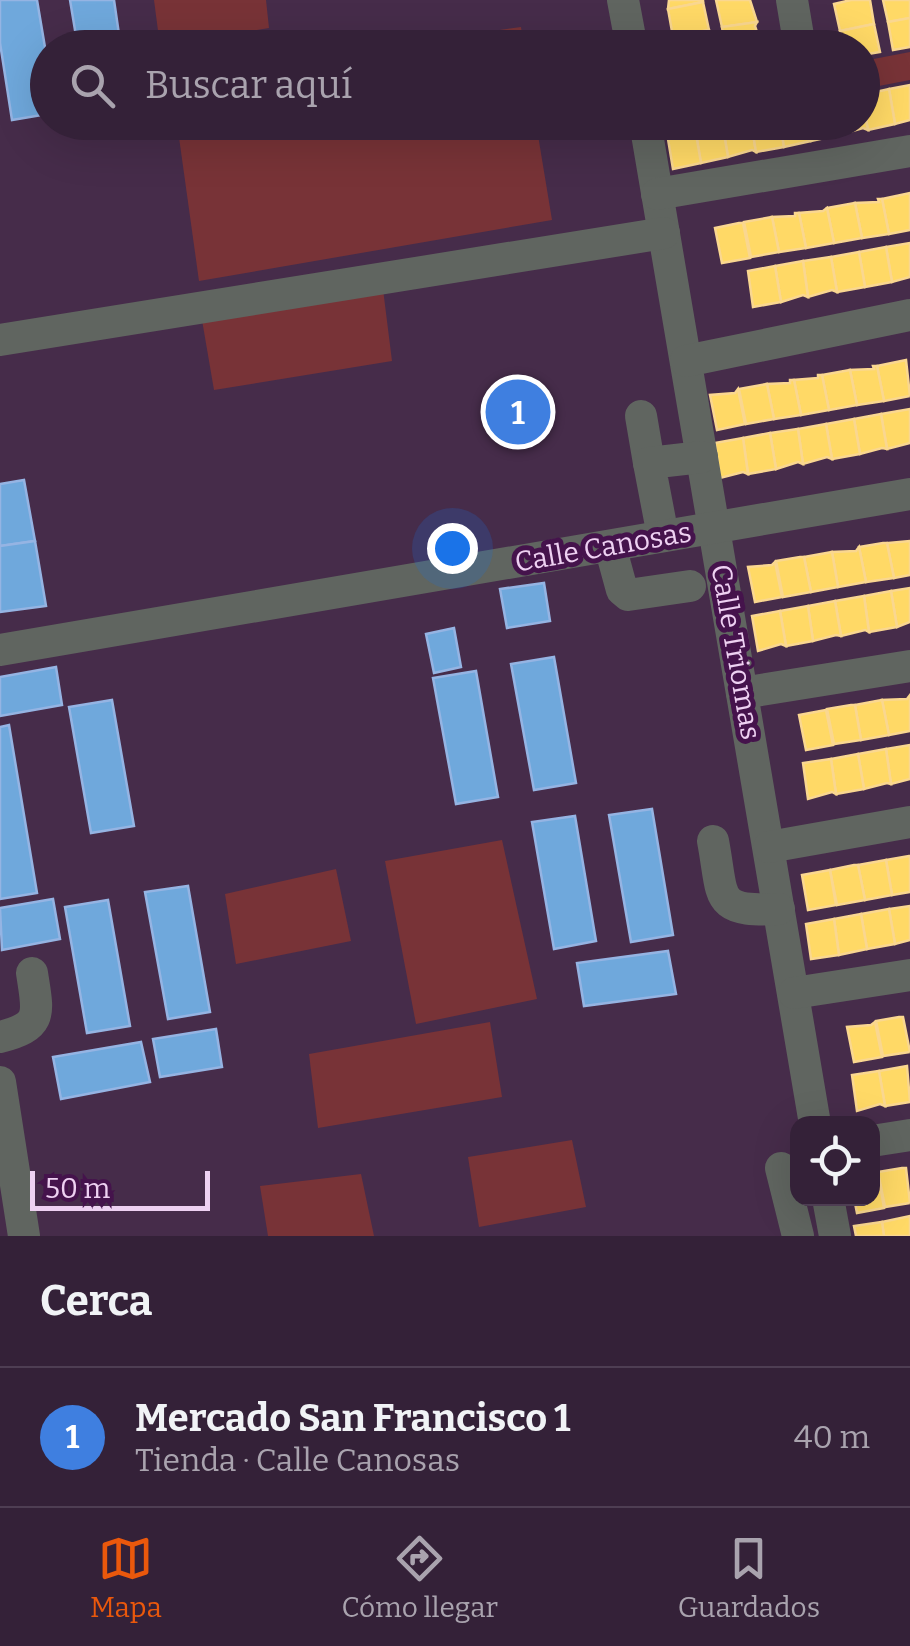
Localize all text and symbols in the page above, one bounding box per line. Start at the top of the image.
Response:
search box [30,30,880,140]
icon: search [65,58,120,113]
text: Buscar aquí [145,62,352,108]
pin: 1 [486,374,550,450]
street label: Calle Canosas [512,515,694,579]
your location [427,523,478,574]
street label: Calle Triomas [704,562,768,742]
map controls [790,1116,880,1206]
button: locate [790,1116,880,1206]
scale bar [30,1166,210,1210]
text: 50 m [45,1172,110,1205]
text: Cerca [40,1276,152,1326]
text: Mercado San Francisco 1 [135,1395,570,1441]
text: 1 [66,1418,79,1456]
text: 40 m [794,1418,870,1456]
text: Tienda · Calle Canosas [135,1441,460,1479]
tab: Mapa [90,1531,162,1624]
tab: Cómo llegar [342,1531,498,1624]
tab: Guardados [678,1531,820,1624]

